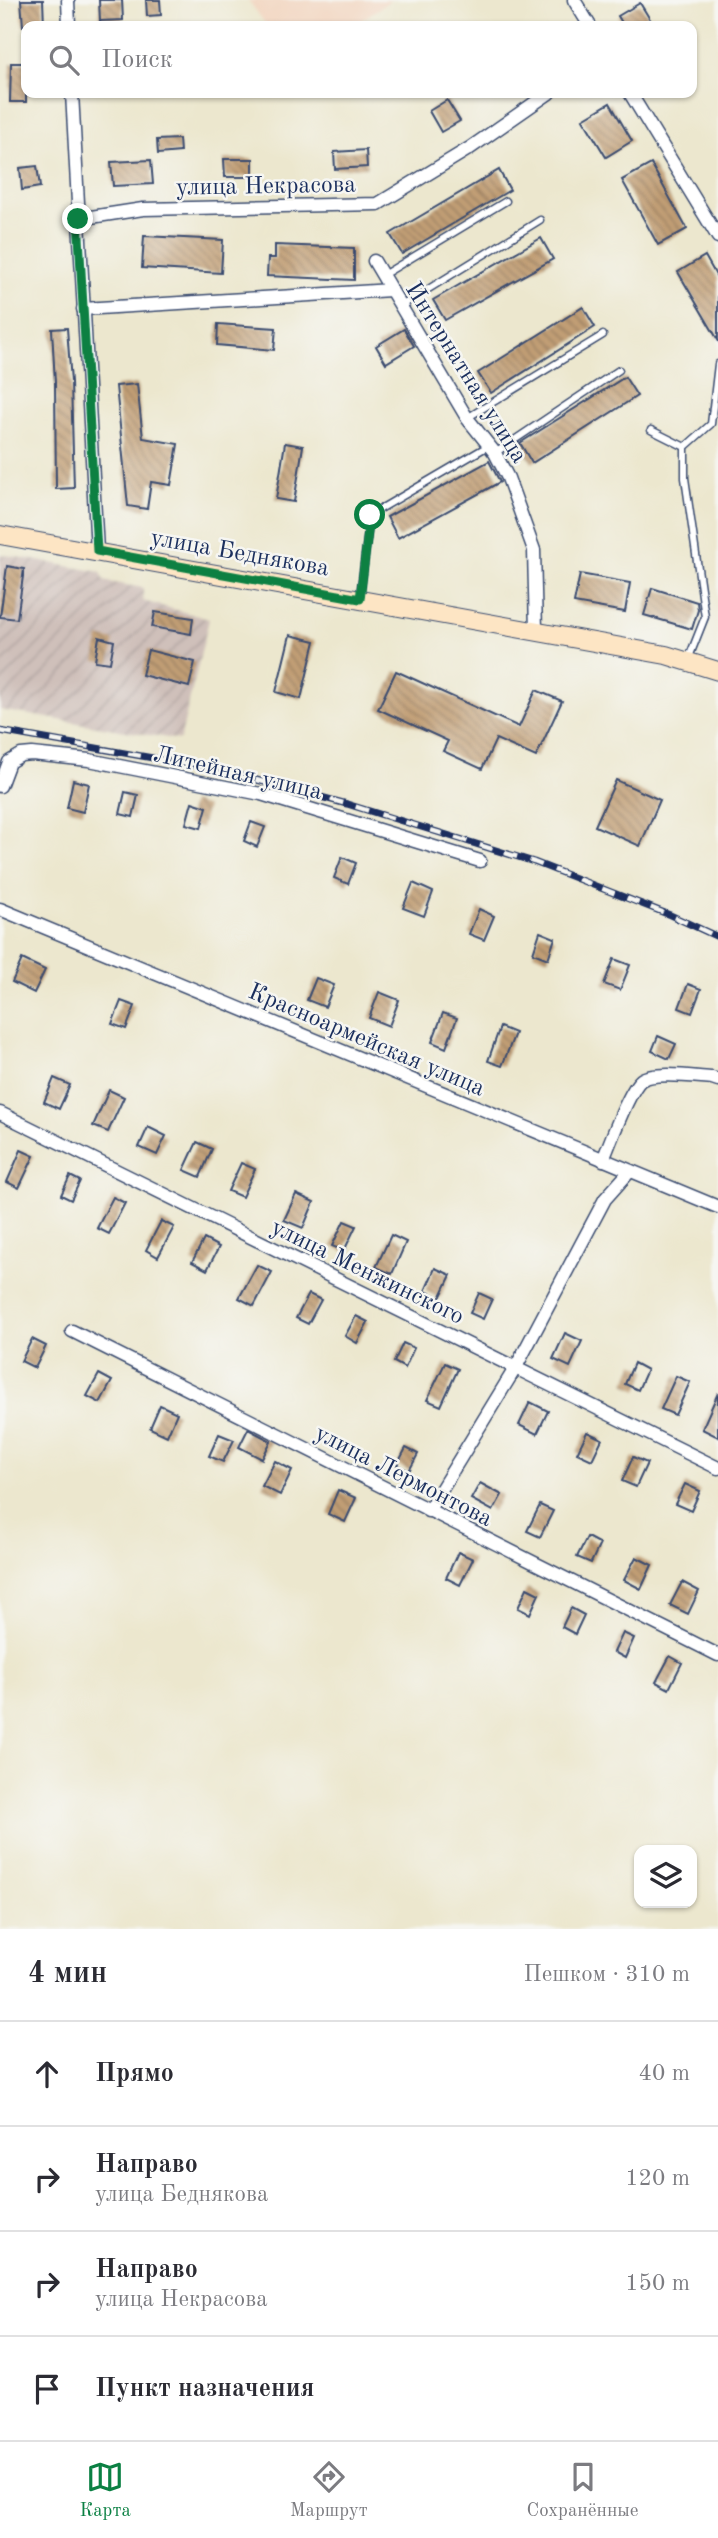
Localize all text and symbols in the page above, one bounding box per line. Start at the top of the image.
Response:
search box [21,21,697,98]
icon: search [45,41,83,79]
text: Поиск [101,47,173,73]
street label: улица Некрасова [176,173,356,201]
route end [62,203,93,234]
street label: Интернатная улица [400,278,531,468]
route start [354,499,385,530]
street label: улица Беднякова [149,526,331,582]
street label: Литейная улица [151,743,324,805]
street label: Красноармейская улица [244,980,488,1102]
street label: улица Менжинского [267,1216,467,1330]
street label: улица Лермонтова [310,1422,496,1532]
map controls [634,1845,697,1908]
button: layers [634,1845,697,1908]
text: 4 мин [28,1959,107,1989]
text: Пешком · 310 m [524,1963,690,1986]
icon: ahead [28,2055,66,2093]
text: Прямо [95,2061,174,2087]
text: 40 m [639,2062,690,2085]
text: Направо [95,2152,198,2178]
icon: right [28,2160,66,2198]
text: 120 m [625,2167,690,2190]
text: улица Беднякова [95,2183,268,2206]
text: Направо [95,2257,198,2283]
icon: right [28,2265,66,2303]
text: 150 m [625,2272,690,2295]
text: улица Некрасова [95,2288,268,2311]
icon: arrive [28,2370,66,2408]
text: Пункт назначения [95,2376,314,2402]
tab: Карта [79,2458,131,2523]
tab: Маршрут [290,2458,368,2523]
tab: Сохранённые [527,2458,639,2523]

